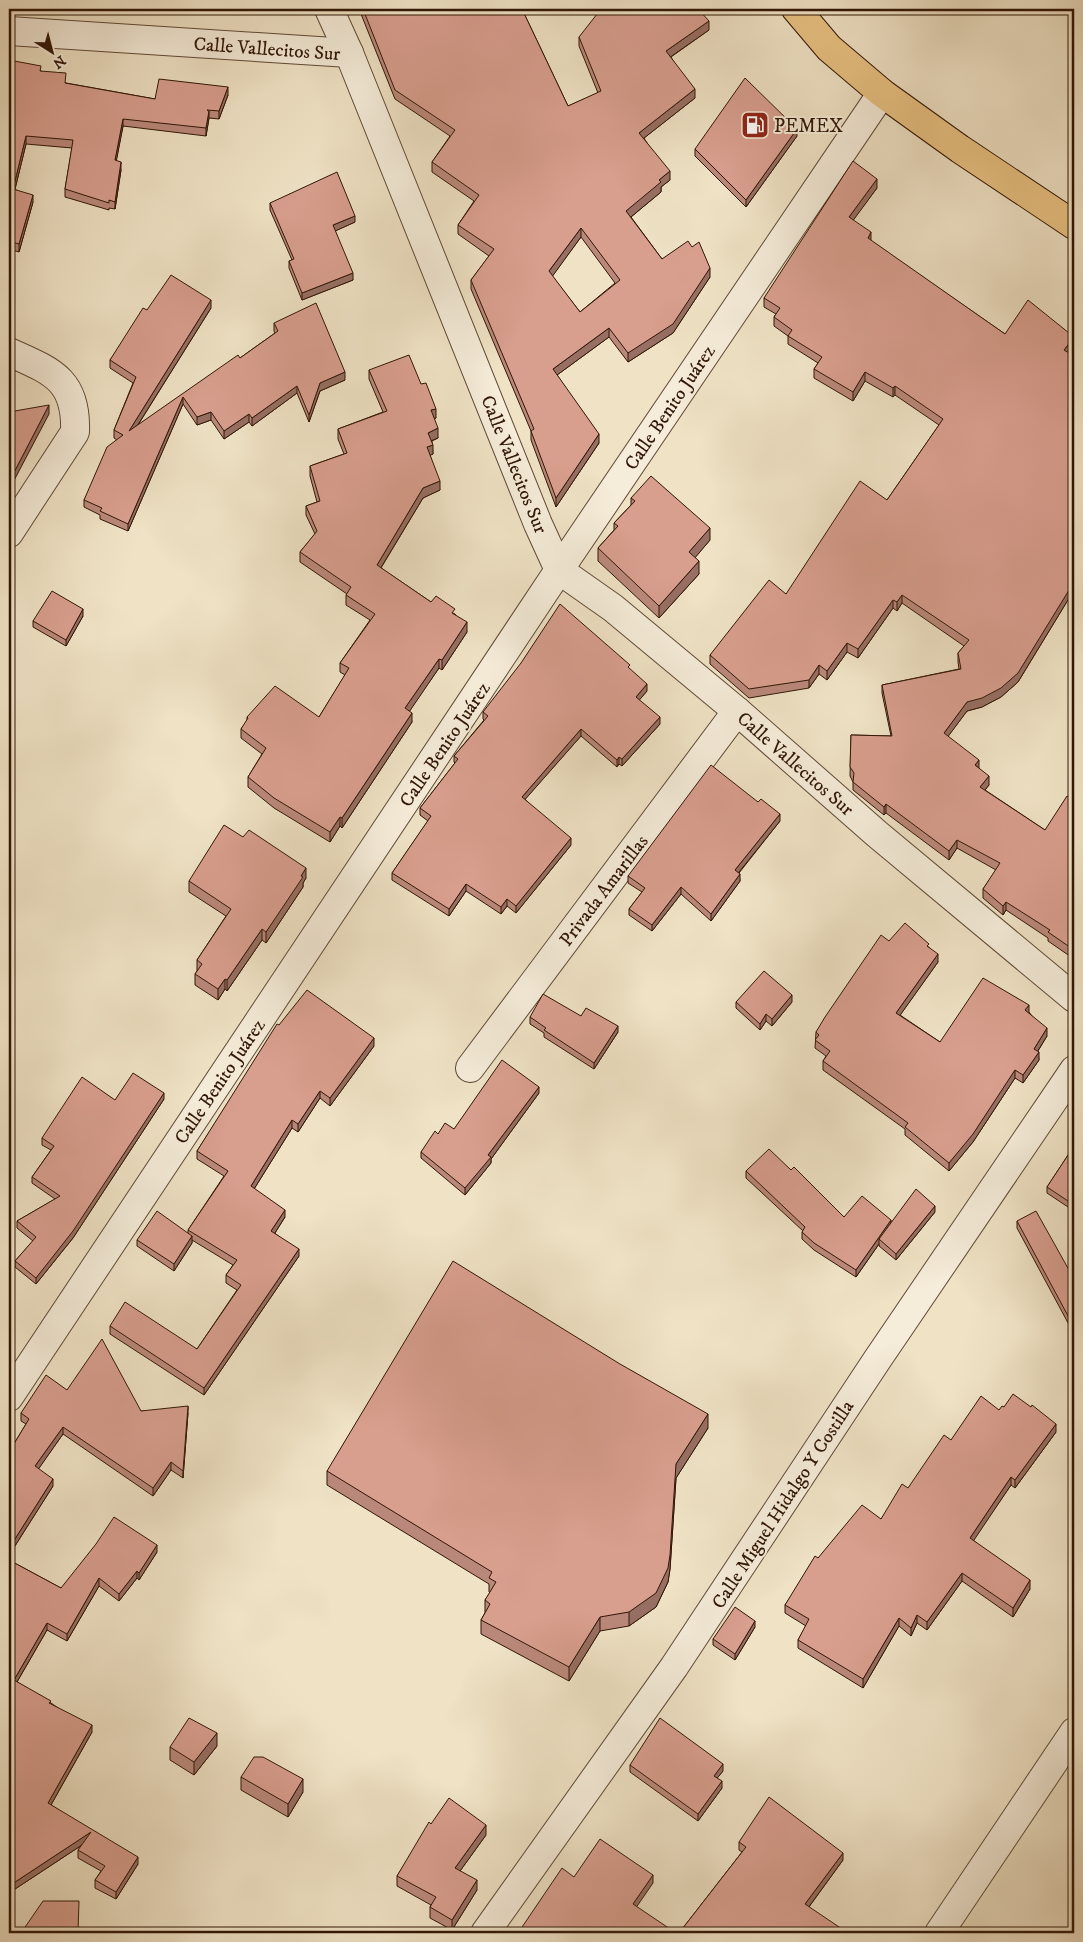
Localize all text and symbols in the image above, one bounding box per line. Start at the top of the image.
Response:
north arrow [28,28,78,78]
street label: Calle Vallecitos Sur [193,33,341,66]
text: N [49,51,69,73]
fuel station icon: PEMEX [740,110,770,140]
place label: PEMEX [774,115,843,138]
street label: Calle Benito Juárez [620,341,721,475]
street label: Calle Vallecitos Sur [475,392,552,537]
street label: Calle Benito Juárez [395,678,496,812]
street label: Calle Vallecitos Sur [732,707,858,821]
street label: Privada Amarillas [555,831,653,951]
street label: Calle Benito Juárez [170,1015,271,1149]
street label: Calle Miguel Hidalgo Y Costilla [707,1396,859,1613]

